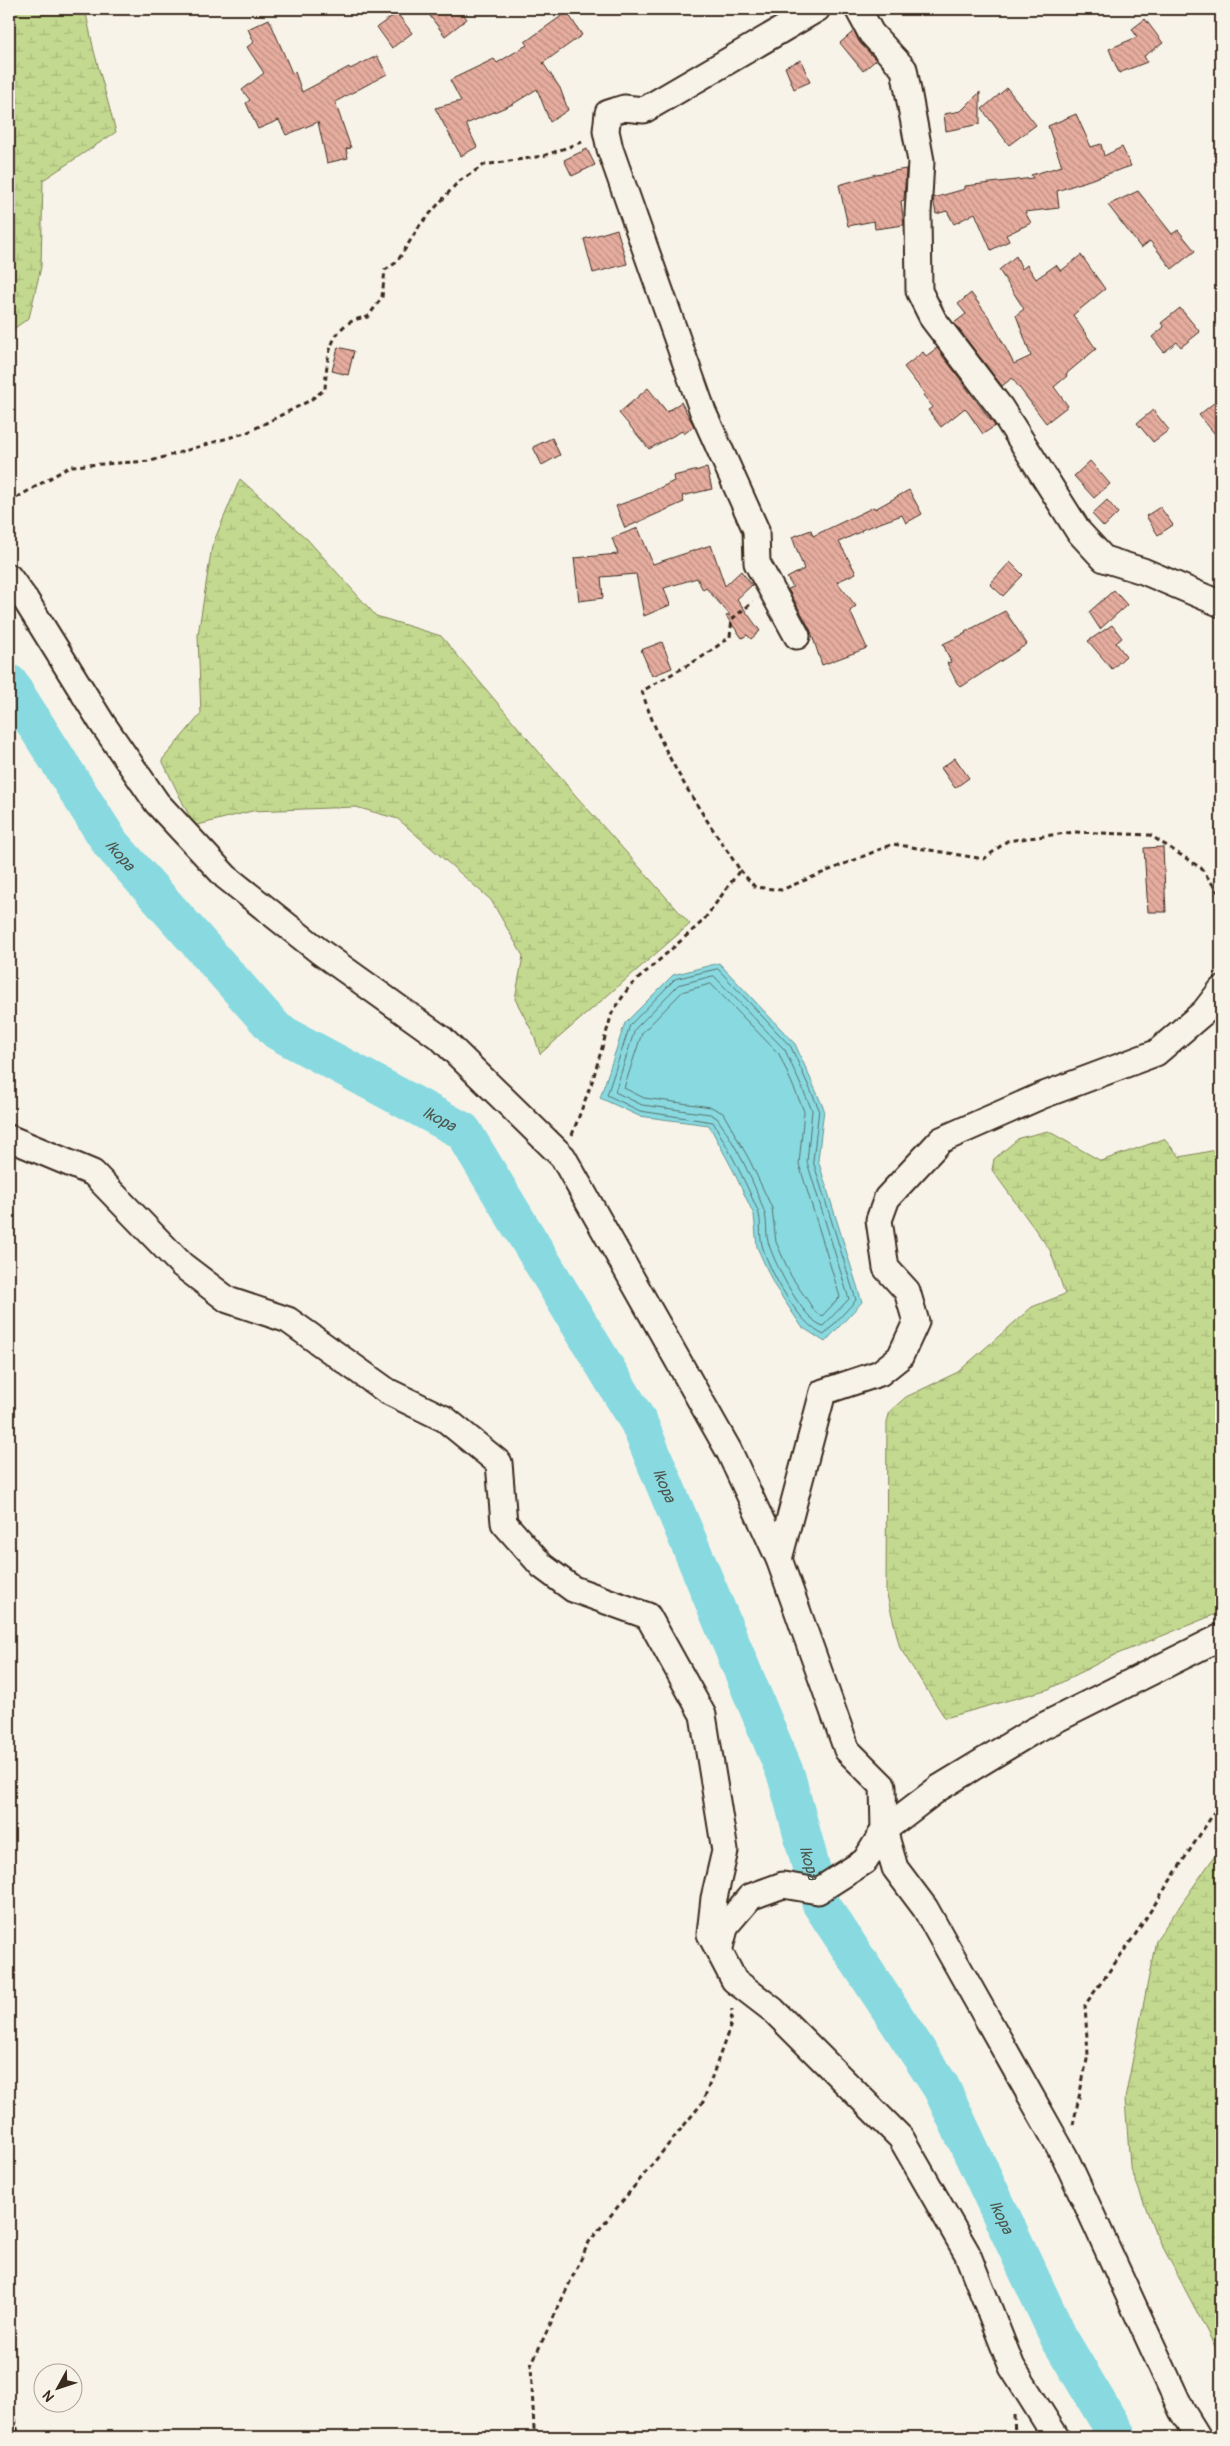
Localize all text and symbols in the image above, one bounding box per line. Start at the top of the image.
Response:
water label: Ikopa [100,837,140,876]
water label: Ikopa [419,1102,460,1137]
water label: Ikopa [648,1465,681,1507]
water label: Ikopa [795,1843,823,1884]
water label: Ikopa [985,2197,1018,2239]
north arrow [32,2364,82,2414]
text: N [39,2387,58,2405]

